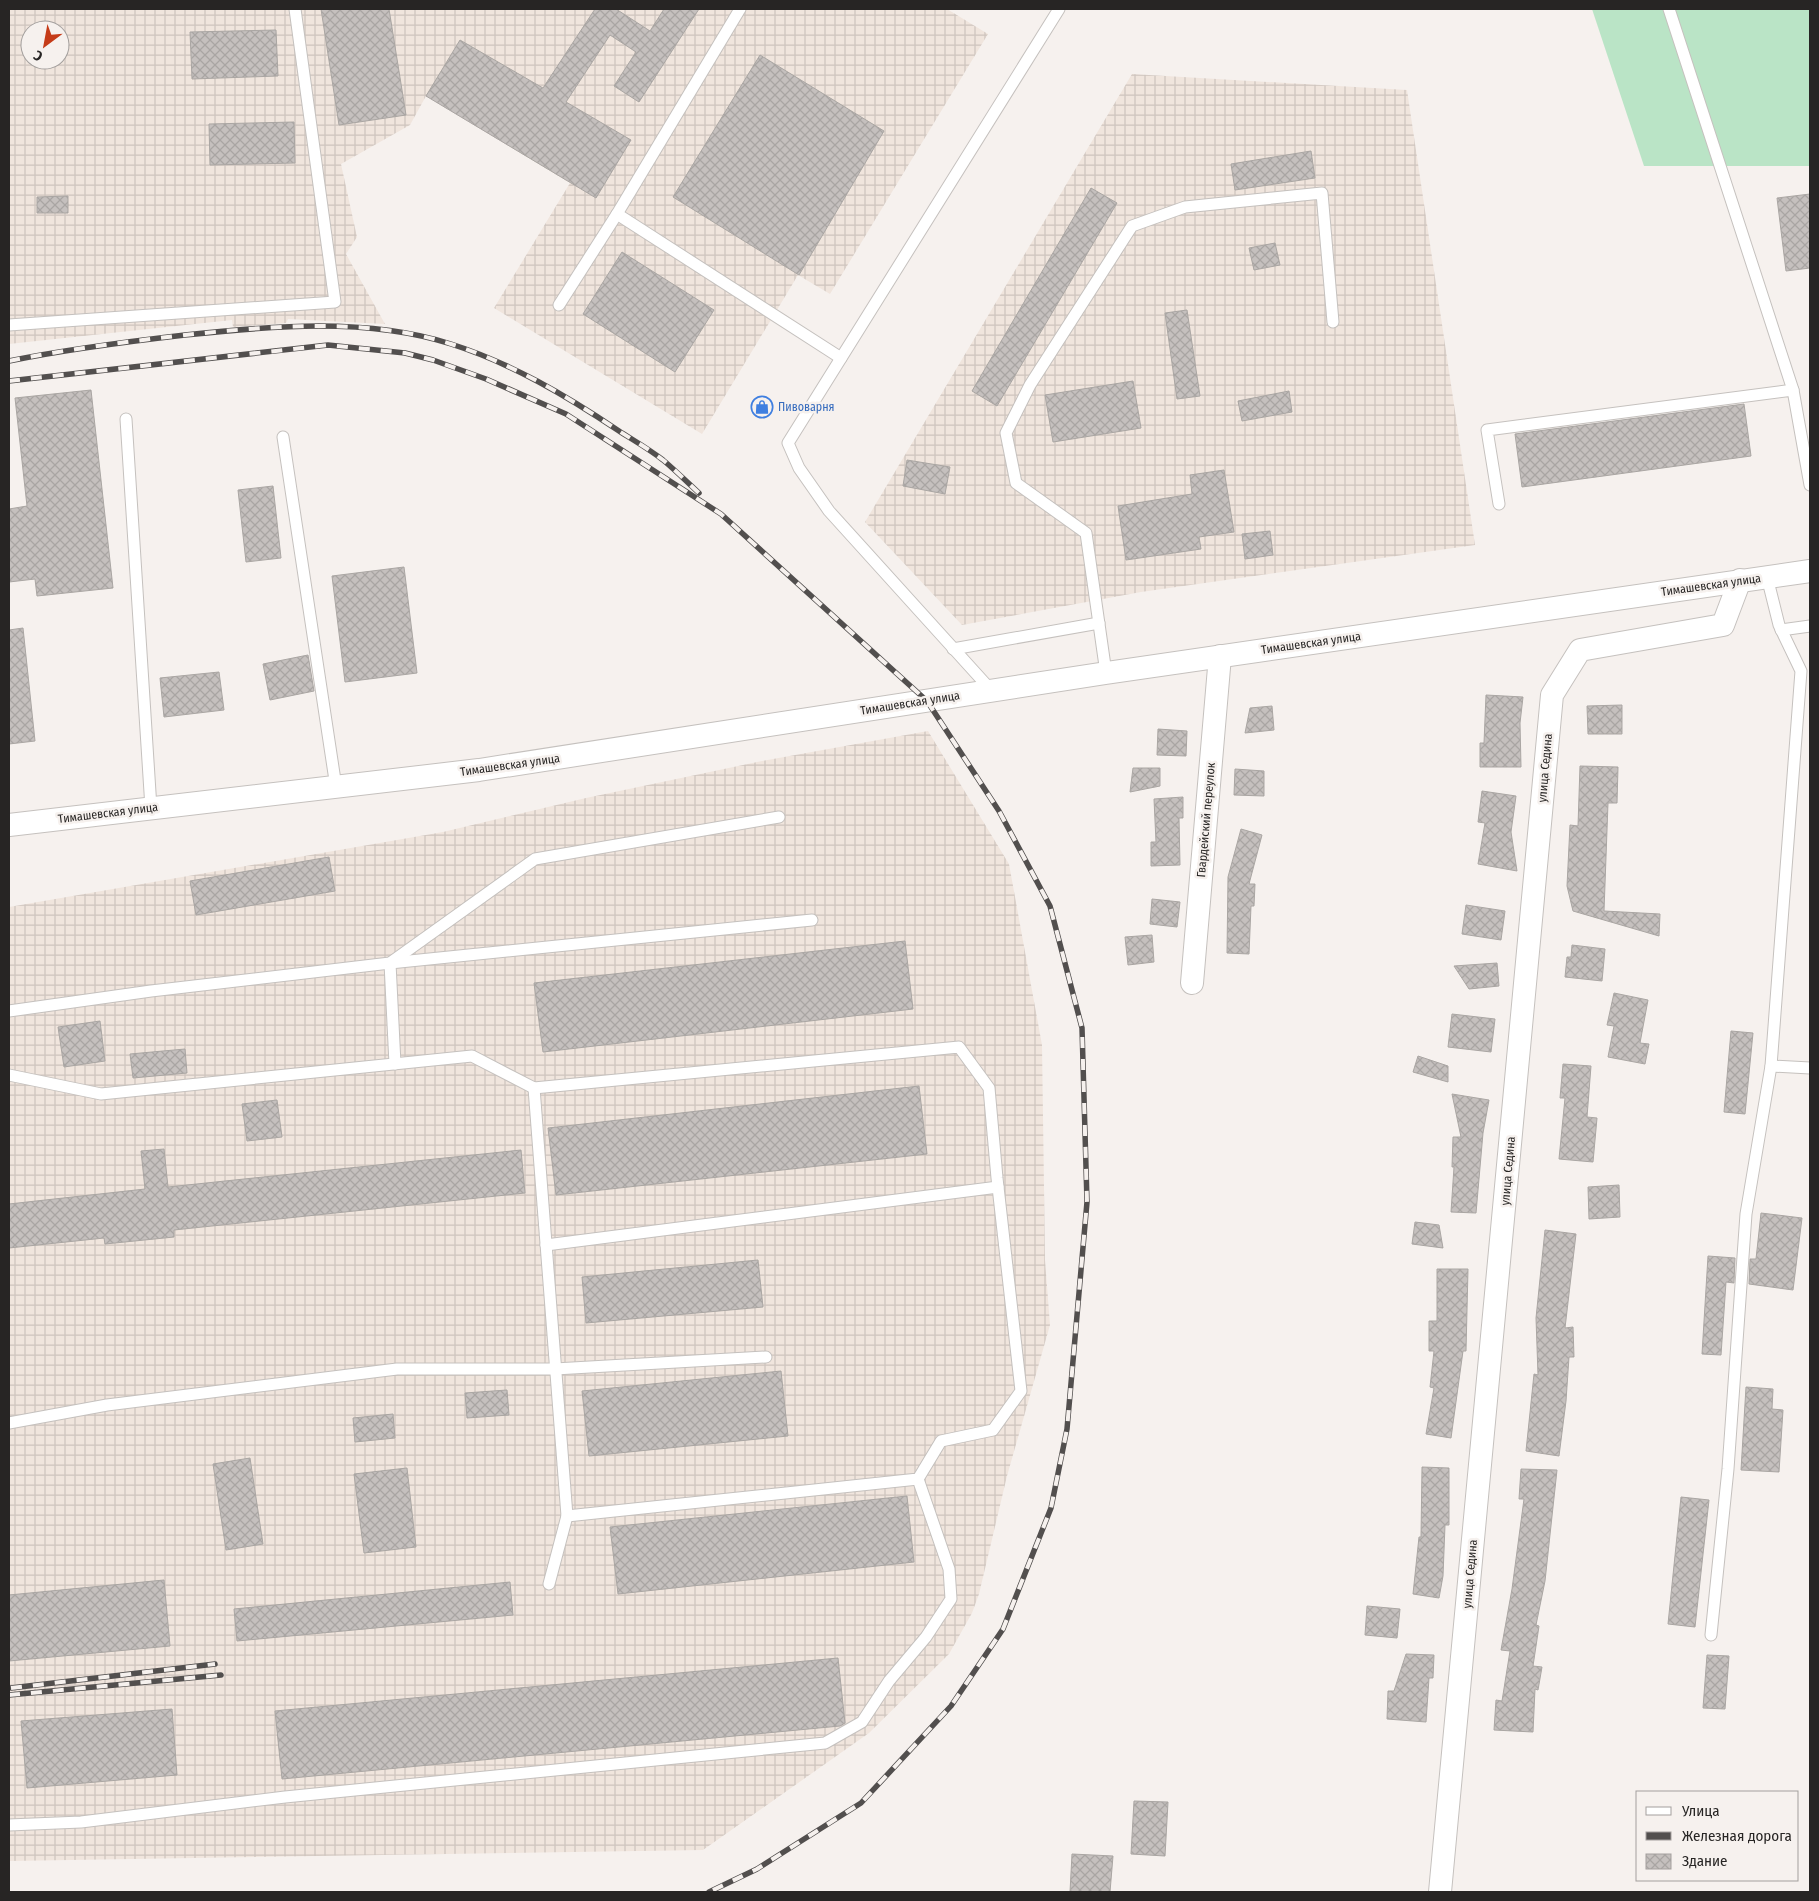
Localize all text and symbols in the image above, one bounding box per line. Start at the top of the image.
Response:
north arrow [20,20,70,70]
text: С [30,46,46,65]
shop icon: Пивоварня [750,395,774,419]
place label: Пивоварня [778,400,835,414]
street label: Тимашевская улица [1660,571,1762,599]
street label: Тимашевская улица [1260,629,1362,657]
street label: Тимашевская улица [859,688,961,718]
street label: улица Седина [1535,733,1555,803]
street label: Тимашевская улица [459,751,561,779]
street label: Гвардейский переулок [1194,762,1218,878]
street label: Тимашевская улица [57,800,159,826]
street label: улица Седина [1498,1136,1518,1206]
street label: улица Седина [1460,1539,1480,1609]
legend [1636,1791,1799,1881]
text: Улица [1681,1802,1720,1820]
text: Железная дорога [1682,1827,1792,1845]
text: Здание [1682,1852,1728,1870]

